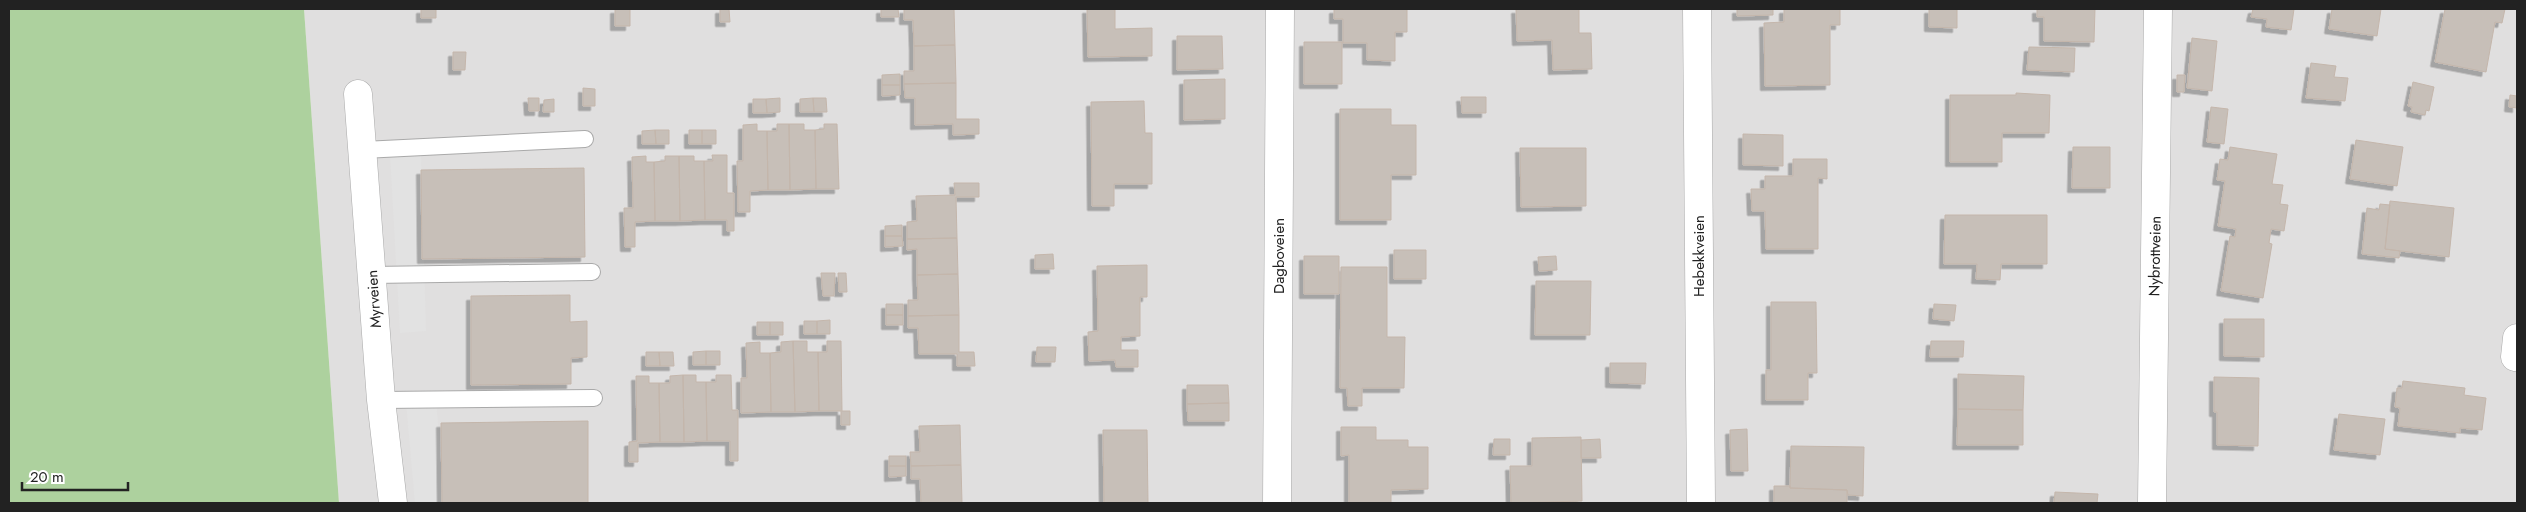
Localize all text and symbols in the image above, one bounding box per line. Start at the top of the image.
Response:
street label: Hebekkveien [1688,215,1710,297]
street label: Nybrottveien [2143,215,2167,297]
street label: Dagboveien [1268,218,1290,294]
street label: Myrveien [361,269,387,329]
scale bar [22,460,129,492]
text: 20 m [30,466,64,488]

